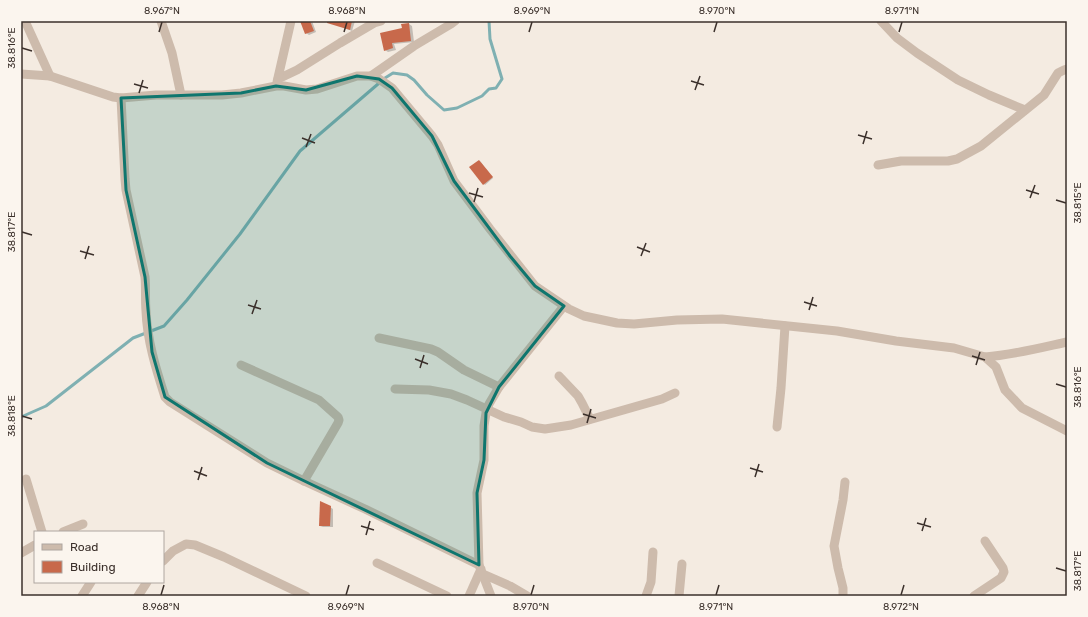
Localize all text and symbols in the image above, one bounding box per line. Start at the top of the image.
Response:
text: 8.967°N [144,5,180,17]
text: 8.968°N [328,5,366,17]
text: 8.969°N [514,5,551,17]
text: 8.970°N [699,5,735,17]
text: 8.971°N [885,5,919,17]
text: 38.816°E [6,27,18,69]
text: 38.815°E [1072,182,1084,224]
text: 38.817°E [6,212,18,252]
text: 38.816°E [1072,366,1084,408]
text: 38.818°E [6,395,18,437]
legend [34,531,164,583]
text: Road [70,540,98,554]
text: 38.817°E [1072,551,1084,591]
text: Building [70,560,116,574]
text: 8.968°N [142,601,180,613]
text: 8.969°N [328,601,365,613]
text: 8.970°N [513,601,549,613]
text: 8.971°N [699,601,733,613]
text: 8.972°N [883,601,919,613]

